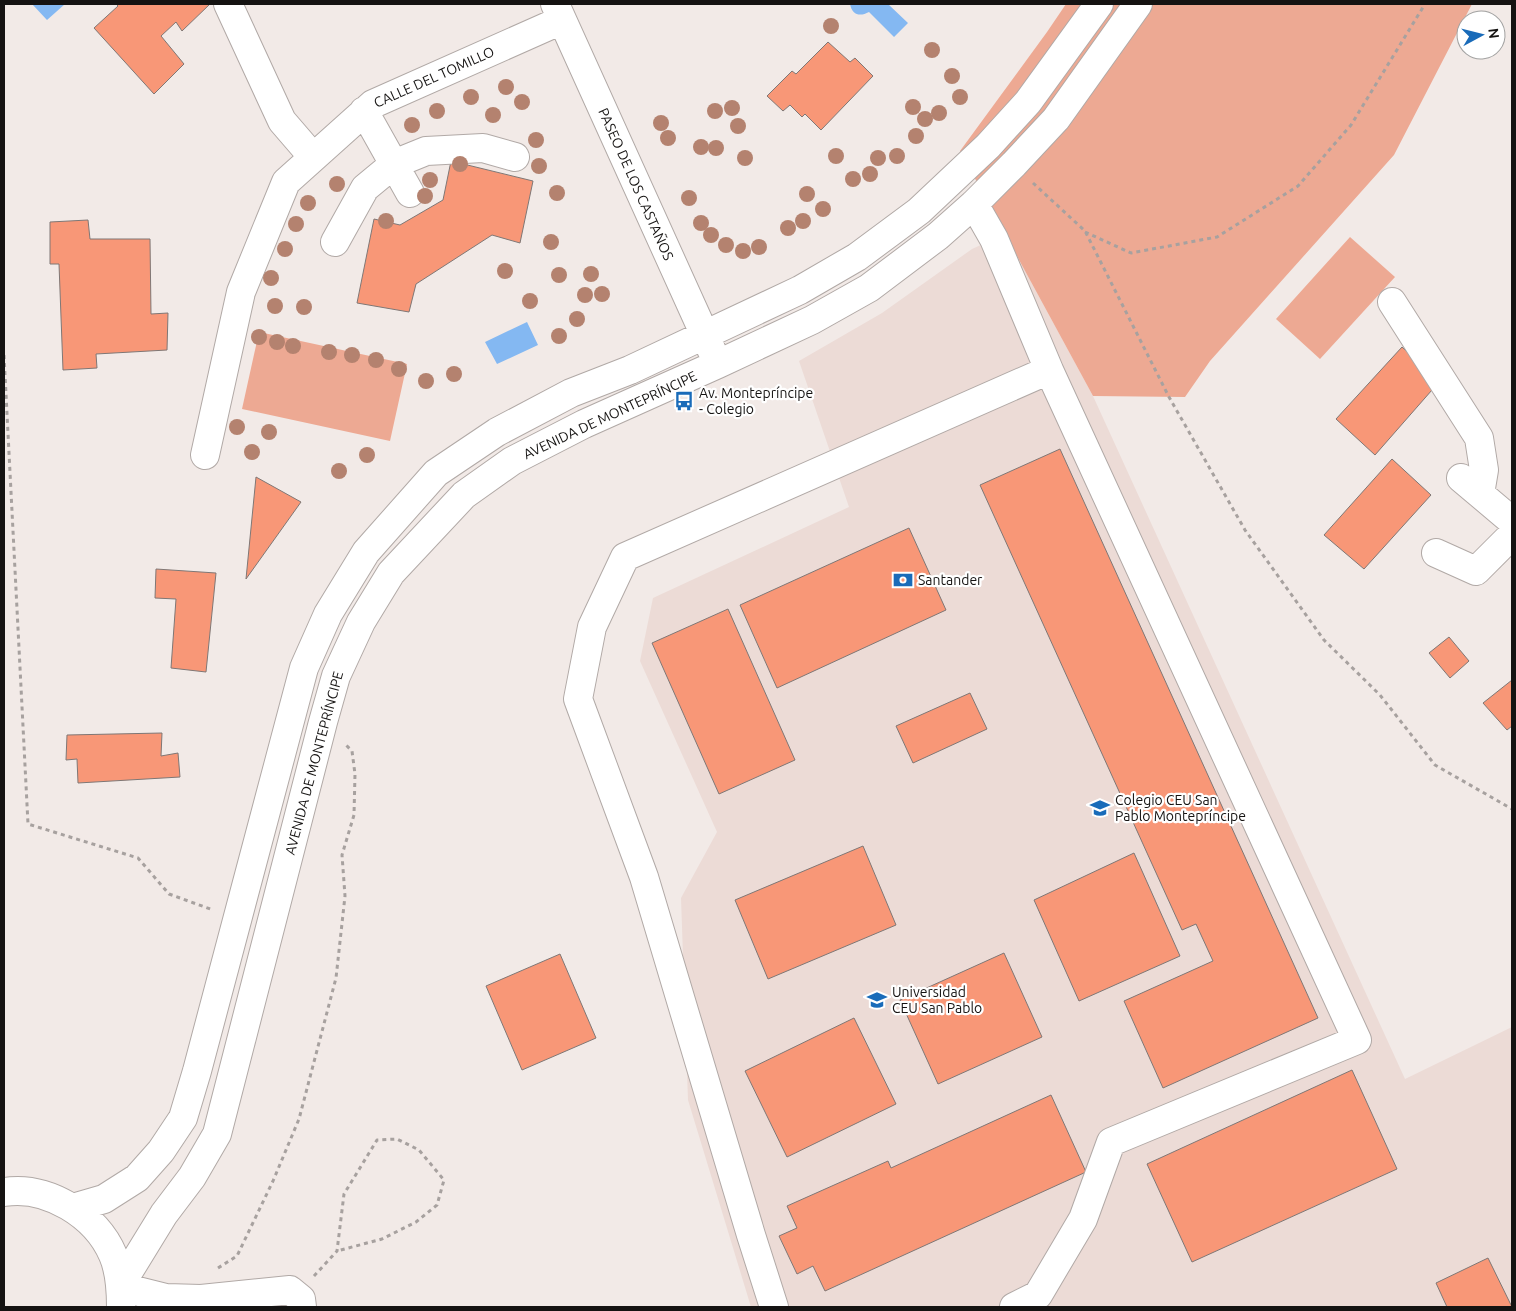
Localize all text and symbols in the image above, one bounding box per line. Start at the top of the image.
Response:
north arrow [1456,10,1506,60]
text: N [1485,27,1502,40]
street label: CALLE DEL TOMILLO [371,43,497,111]
street label: PASEO DE LOS CASTAÑOS [595,105,678,263]
street label: AVENIDA DE MONTEPRÍNCIPE [520,367,699,462]
place label: Av. Montepríncipe - Colegio [699,385,813,417]
bus stop icon: Av. Montepríncipe - Colegio [673,390,695,412]
bank icon: Santander [892,569,914,591]
place label: Santander [918,572,983,588]
street label: AVENIDA DE MONTEPRÍNCIPE [281,669,346,857]
place label: Colegio CEU San Pablo Montepríncipe [1115,792,1246,824]
school or university icon: Colegio CEU San Pablo Montepríncipe [1089,797,1111,819]
place label: Universidad CEU San Pablo [892,984,982,1016]
school or university icon: Universidad CEU San Pablo [866,989,888,1011]

